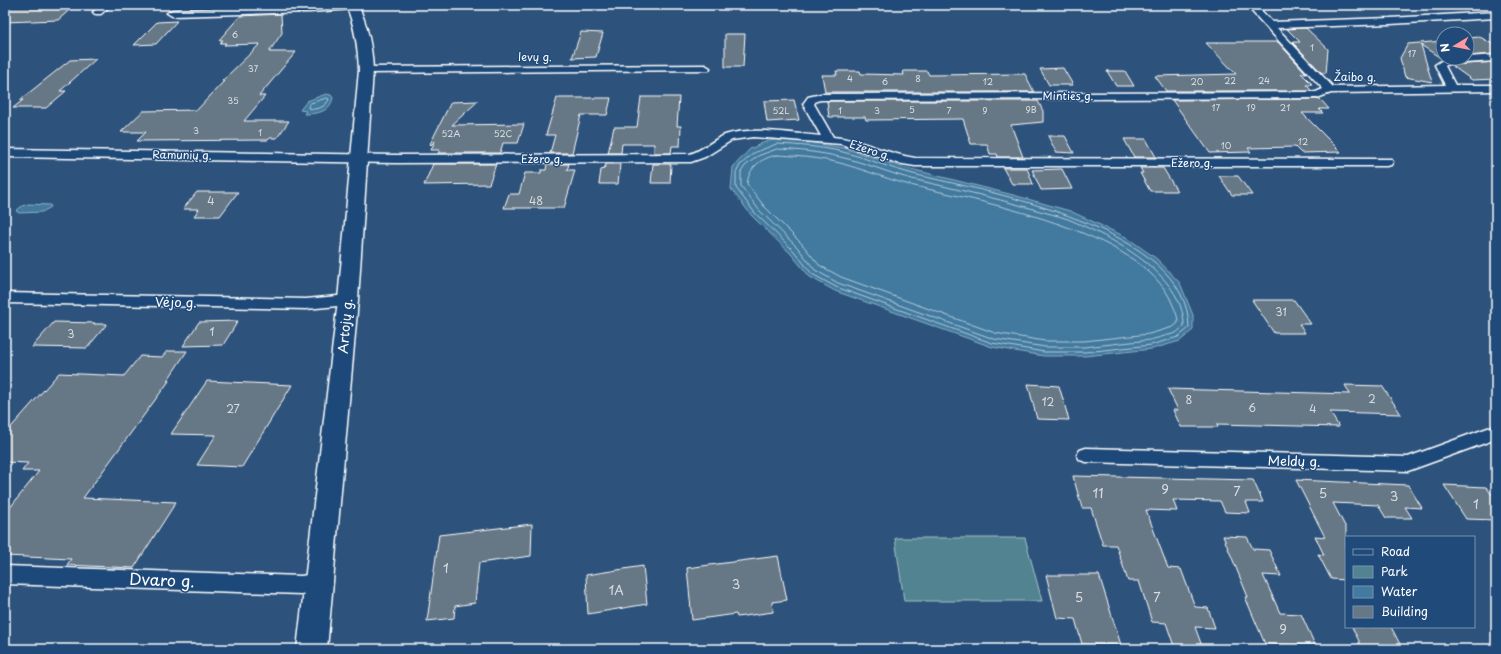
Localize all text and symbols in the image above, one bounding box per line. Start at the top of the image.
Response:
north arrow [1435,26,1475,66]
house number: 6 [232,27,238,41]
house number: 1 [1310,40,1314,54]
text: N [1435,42,1454,54]
house number: 17 [1408,46,1417,60]
street label: Ievų g. [518,48,552,65]
house number: 37 [248,61,258,75]
street label: Žaibo g. [1334,68,1376,85]
house number: 4 [847,71,853,85]
house number: 8 [915,71,921,85]
house number: 22 [1224,73,1236,87]
house number: 24 [1258,73,1270,87]
house number: 6 [882,74,888,88]
house number: 12 [983,74,993,88]
house number: 20 [1191,74,1204,88]
street label: Minties g. [1043,87,1093,104]
house number: 35 [227,93,239,107]
house number: 17 [1212,100,1221,114]
house number: 19 [1246,100,1256,114]
house number: 21 [1280,100,1290,114]
house number: 5 [909,102,915,116]
house number: 9B [1025,102,1037,116]
house number: 52L [772,103,790,117]
house number: 1 [838,103,842,117]
house number: 3 [874,103,880,117]
house number: 7 [946,103,952,117]
house number: 9 [982,103,988,117]
house number: 3 [193,123,199,137]
house number: 1 [258,125,262,139]
house number: 52A [442,126,460,140]
house number: 52C [494,126,513,140]
house number: 12 [1298,134,1308,148]
street label: Ežero g. [847,135,893,164]
house number: 10 [1221,138,1232,152]
street label: Ramunių g. [152,145,212,164]
street label: Ežero g. [521,150,563,167]
street label: Ežero g. [1171,154,1213,171]
house number: 4 [207,192,215,209]
house number: 48 [529,192,543,209]
street label: Vėjo g. [155,292,197,311]
street label: Artojų g. [333,298,356,354]
house number: 31 [1275,303,1287,320]
house number: 1 [210,323,215,340]
house number: 3 [67,325,75,342]
house number: 2 [1368,390,1376,407]
house number: 8 [1186,391,1193,408]
house number: 12 [1042,393,1055,410]
house number: 6 [1248,399,1256,416]
house number: 27 [226,400,240,417]
house number: 4 [1309,400,1317,417]
street label: Meldų g. [1267,451,1321,470]
house number: 9 [1161,479,1169,498]
house number: 7 [1233,481,1241,500]
house number: 11 [1093,483,1103,502]
house number: 5 [1319,483,1327,502]
house number: 3 [1390,486,1398,505]
house number: 1 [1473,494,1479,513]
legend [1345,536,1475,628]
text: Road [1381,542,1410,560]
house number: 1 [443,558,449,577]
text: Park [1381,562,1408,580]
street label: Dvaro g. [129,566,195,592]
house number: 3 [732,574,740,593]
house number: 1A [608,580,624,599]
text: Water [1381,582,1418,600]
house number: 5 [1075,587,1083,606]
house number: 7 [1153,587,1161,606]
text: Building [1381,602,1428,620]
house number: 9 [1279,619,1287,638]

